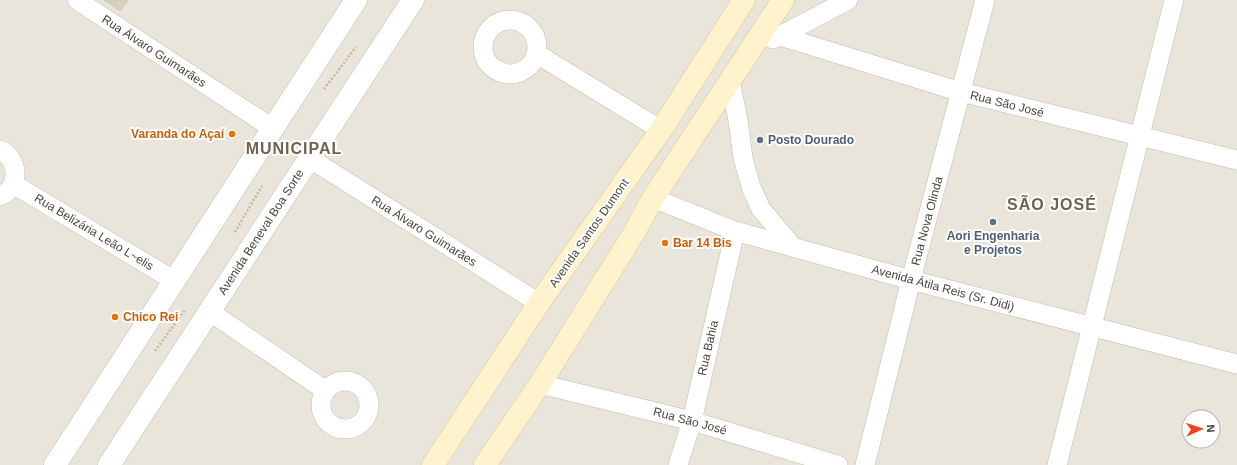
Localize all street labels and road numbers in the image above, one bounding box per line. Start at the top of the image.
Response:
street label: Rua Álvaro Guimarães [99,11,209,90]
street label: Rua São José [969,88,1046,120]
street label: Avenida Beneval Boa Sorte [215,166,307,297]
street label: Rua Nova Olinda [908,175,946,267]
street label: Avenida Santos Dumont [546,176,632,290]
street label: Rua Belizária Leão L~elis [32,191,156,273]
street label: Rua Álvaro Guimarães [369,192,480,269]
street label: Avenida Átila Reis (Sr. Didi) [870,261,1016,314]
street label: Rua Bahia [695,319,721,377]
street label: Rua São José [652,404,729,438]

